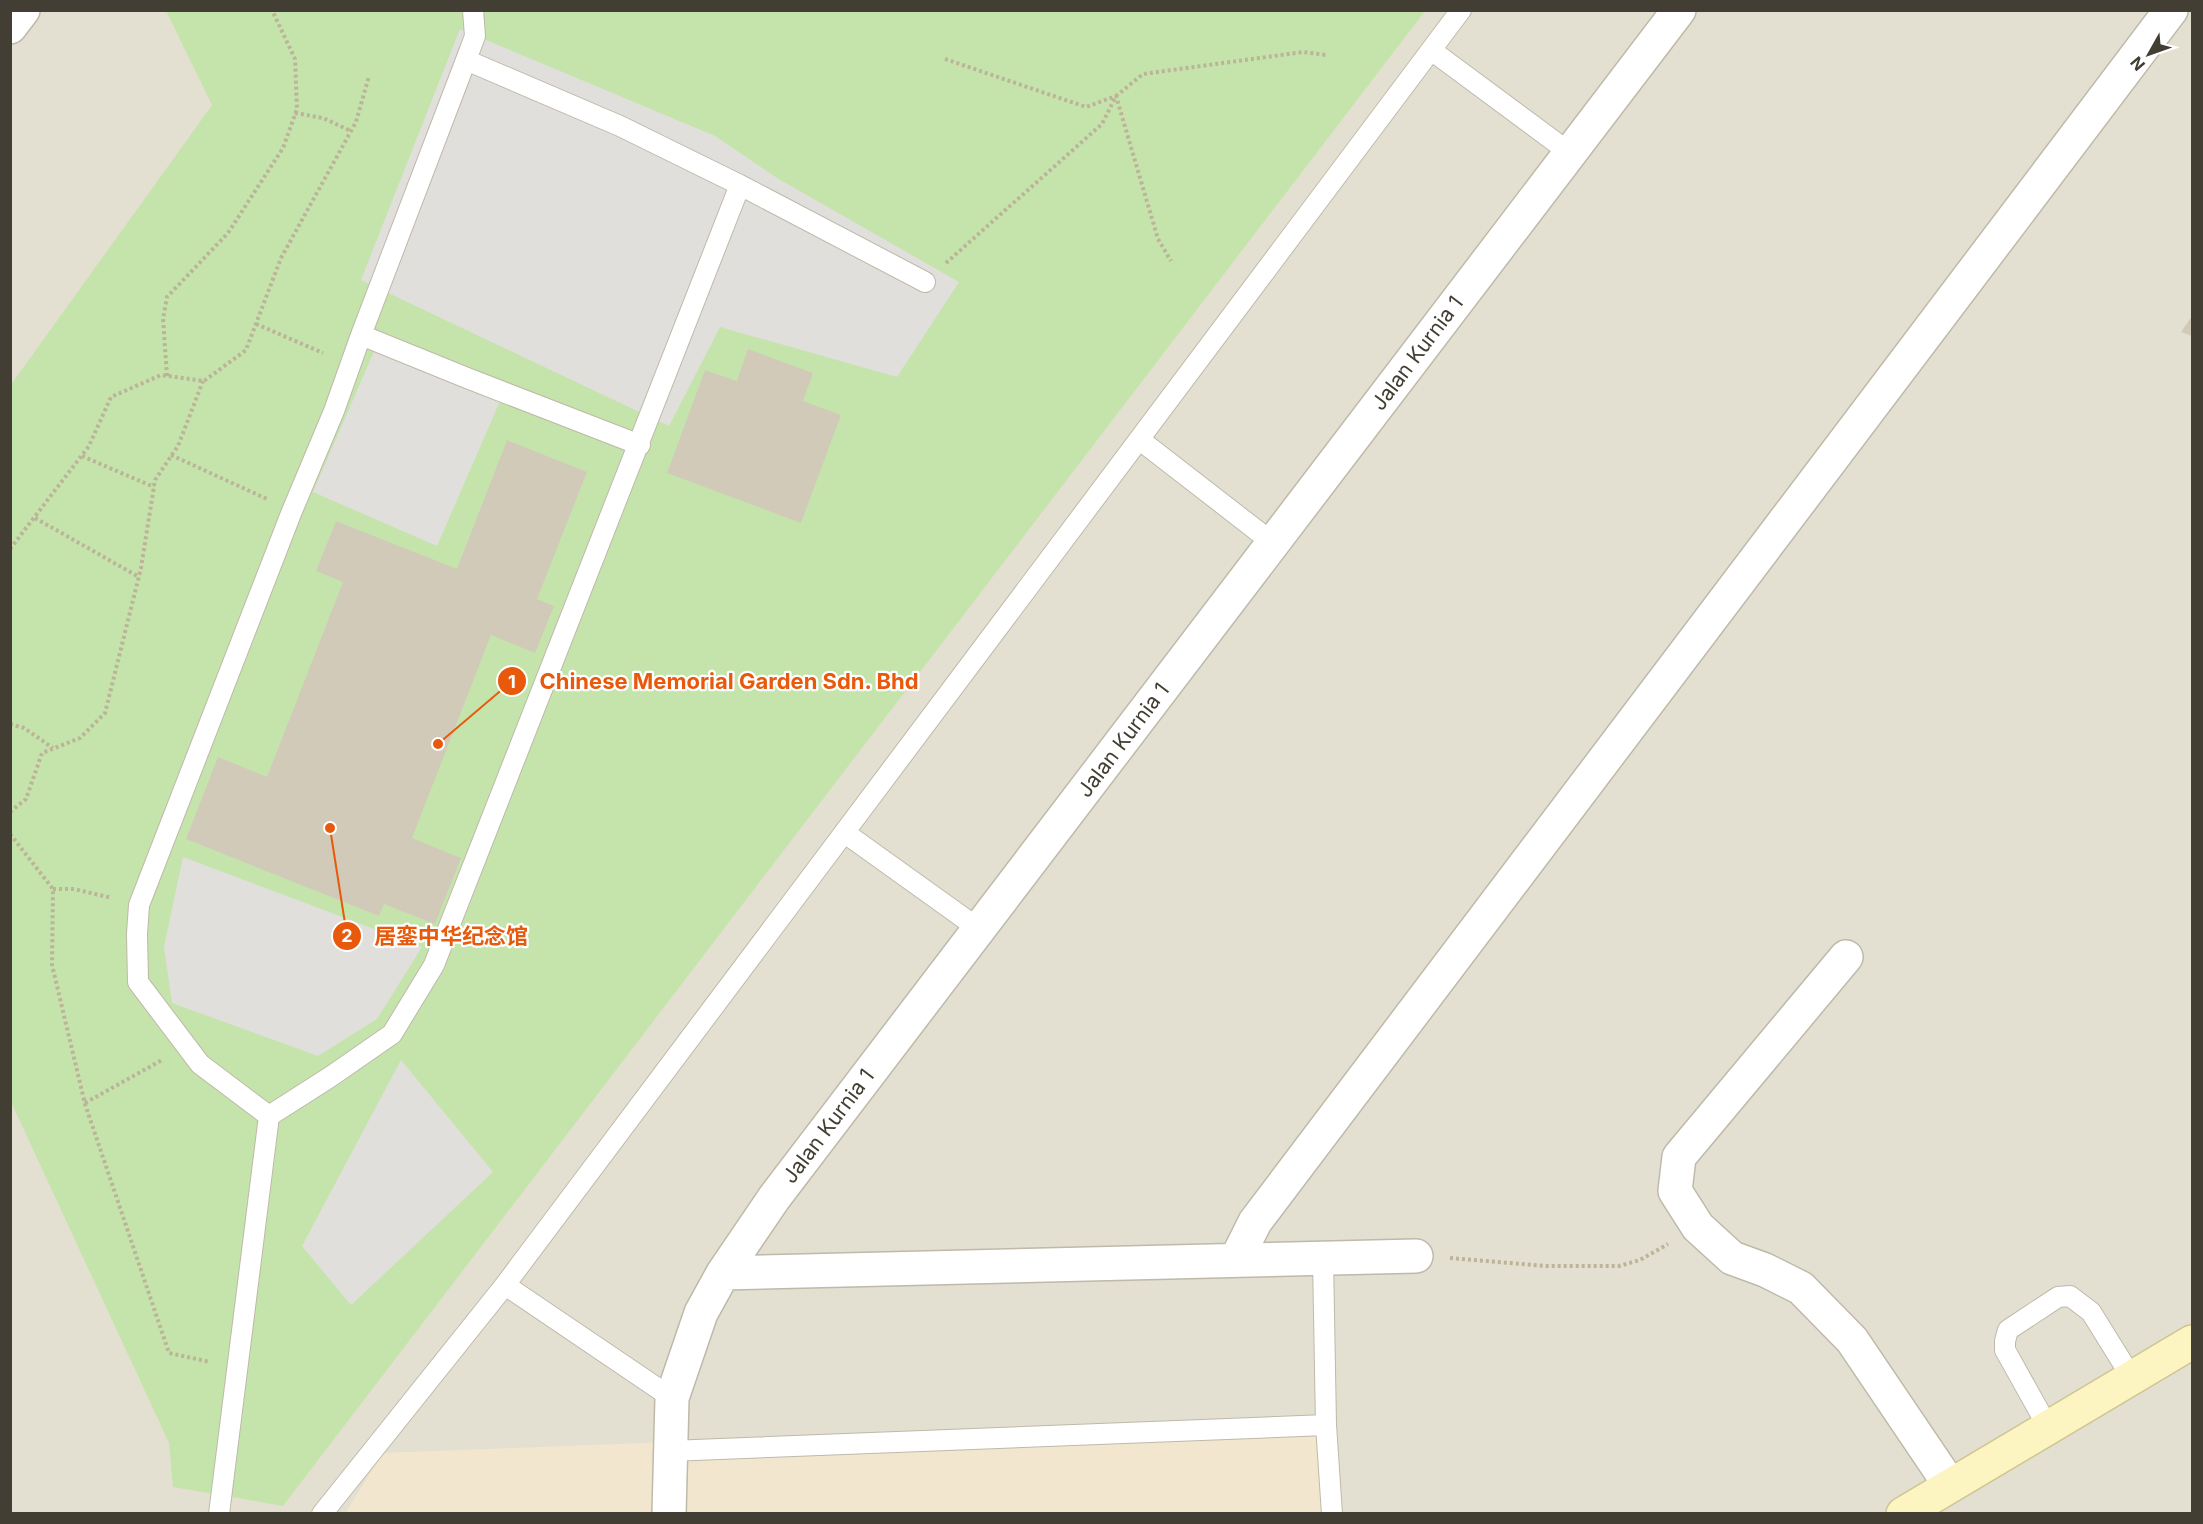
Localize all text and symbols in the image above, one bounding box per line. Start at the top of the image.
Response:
north arrow [2119,24,2179,84]
text: N [2126,53,2149,75]
street label: Jalan Kurnia 1 [1366,291,1468,415]
callout: Chinese Memorial Garden Sdn. Bhd [497,661,931,701]
text: Chinese Memorial Garden Sdn. Bhd [539,668,919,694]
text: 1 [508,671,516,692]
street label: Jalan Kurnia 1 [1072,678,1174,802]
callout: 居銮中华纪念馆 [332,916,540,956]
text: 居銮中华纪念馆 [374,923,528,949]
text: 2 [341,925,353,946]
street label: Jalan Kurnia 1 [777,1064,879,1188]

